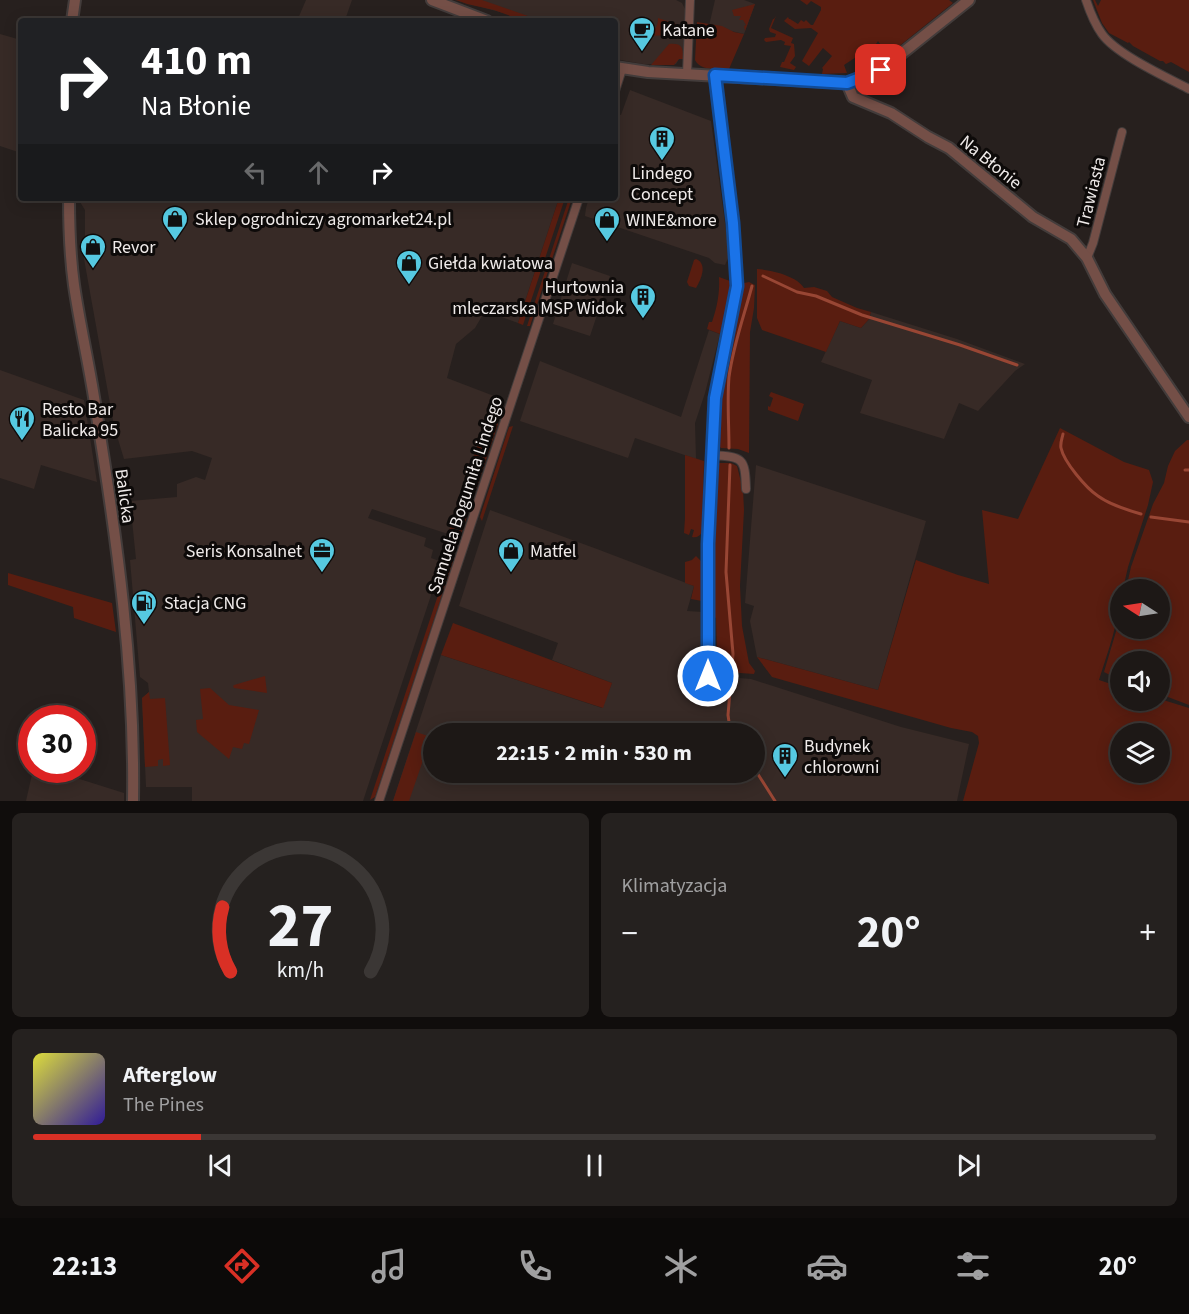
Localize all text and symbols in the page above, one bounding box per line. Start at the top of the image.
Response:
cafe icon: Katane [627,15,657,53]
place label: Katane [662,18,715,43]
text: 410 m [141,31,252,91]
icon: right [42,42,120,120]
pin [855,44,906,95]
icon: arrive [864,53,897,86]
text: Na Błonie [141,87,251,126]
building icon: Lindego Concept [647,124,677,162]
street label: Na Błonie [954,130,1027,195]
street label: Trawiasta [1071,154,1112,230]
icon: left [239,156,272,189]
icon: ahead [302,156,335,189]
icon: right [365,156,398,189]
place label: Lindego Concept [631,161,693,207]
shop icon: Sklep ogrodniczy agromarket24.pl [160,204,190,242]
shop icon: WINE&more [592,205,622,243]
place label: Sklep ogrodniczy agromarket24.pl [195,207,452,232]
place label: WINE&more [626,208,717,233]
shop icon: Revor [78,232,108,270]
place label: Revor [112,235,156,260]
shop icon: Giełda kwiatowa [394,248,424,286]
place label: Giełda kwiatowa [428,251,553,276]
place label: Hurtownia mleczarska MSP Widok [452,275,624,321]
building icon: Hurtownia mleczarska MSP Widok [628,282,658,320]
street label: Samuela Bogumiła Lindego [422,393,509,597]
place label: Resto Bar Balicka 95 [42,397,118,443]
restaurant icon: Resto Bar Balicka 95 [7,404,37,442]
street label: Balicka [108,467,141,525]
office icon: Seris Konsalnet [307,536,337,574]
shop icon: Matfel [496,536,526,574]
place label: Seris Konsalnet [186,539,302,564]
place label: Matfel [530,539,576,564]
north arrow [1110,579,1170,639]
map controls [1110,579,1170,783]
fuel station icon: Stacja CNG [129,588,159,626]
place label: Stacja CNG [164,591,246,616]
position arrow [676,644,740,708]
button: sound [1110,651,1170,711]
speed limit sign: 30 [18,705,96,783]
button: layers [1110,723,1170,783]
place label: Budynek chlorowni [804,734,879,780]
text: 22:15 · 2 min · 530 m [496,737,692,769]
building icon: Budynek chlorowni [770,741,800,779]
text: Klimatyzacja [622,872,727,900]
text: 27 [267,882,333,971]
text: 20° [857,901,921,965]
text: − [622,910,638,957]
text: + [1140,910,1156,957]
text: km/h [276,955,324,986]
text: Afterglow [123,1059,217,1091]
text: The Pines [123,1091,204,1119]
icon: previous [204,1149,237,1182]
icon: pause [578,1149,611,1182]
icon: next [952,1149,985,1182]
icon: directions [221,1245,263,1287]
icon: music [368,1245,410,1287]
icon: phone [514,1245,556,1287]
icon: climate [660,1245,702,1287]
icon: car [806,1245,848,1287]
icon: filters [952,1245,994,1287]
text: 22:13 [52,1247,117,1286]
text: 20° [1099,1247,1137,1286]

